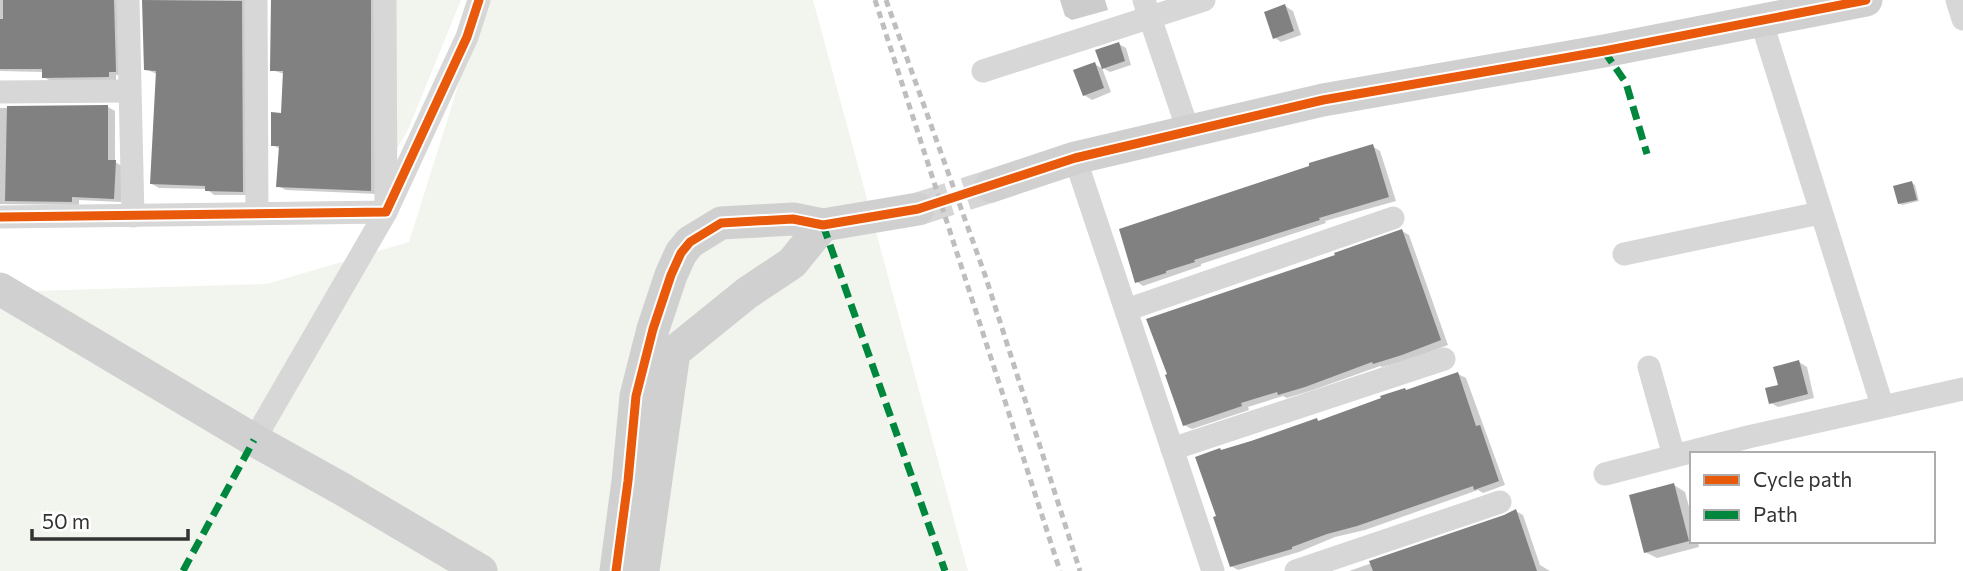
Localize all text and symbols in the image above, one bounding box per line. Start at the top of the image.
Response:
legend [1690,452,1935,543]
text: Cycle path [1753,466,1852,491]
scale bar [32,498,187,542]
text: Path [1753,501,1798,526]
text: 50 m [42,508,90,533]

